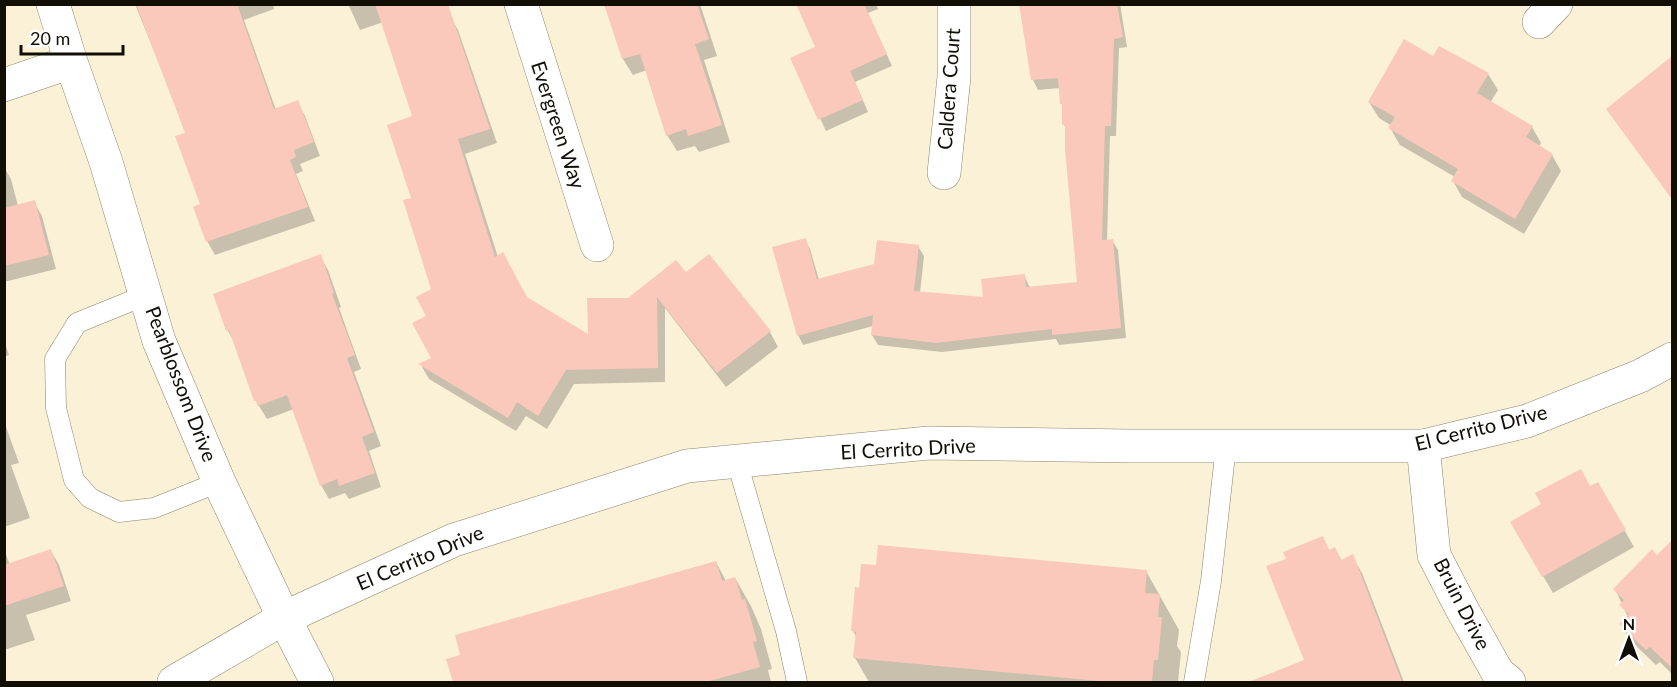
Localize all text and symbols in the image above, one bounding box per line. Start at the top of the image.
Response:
scale bar [21,18,123,56]
text: 20 m [30,27,70,49]
street label: Caldera Court [932,27,964,151]
street label: Evergreen Way [527,58,591,192]
street label: Pearblossom Drive [141,303,223,465]
street label: El Cerrito Drive [1412,399,1549,455]
street label: El Cerrito Drive [840,432,976,464]
street label: El Cerrito Drive [352,520,487,595]
street label: Bruin Drive [1430,554,1496,654]
north arrow [1599,609,1659,669]
text: N [1623,614,1635,633]

